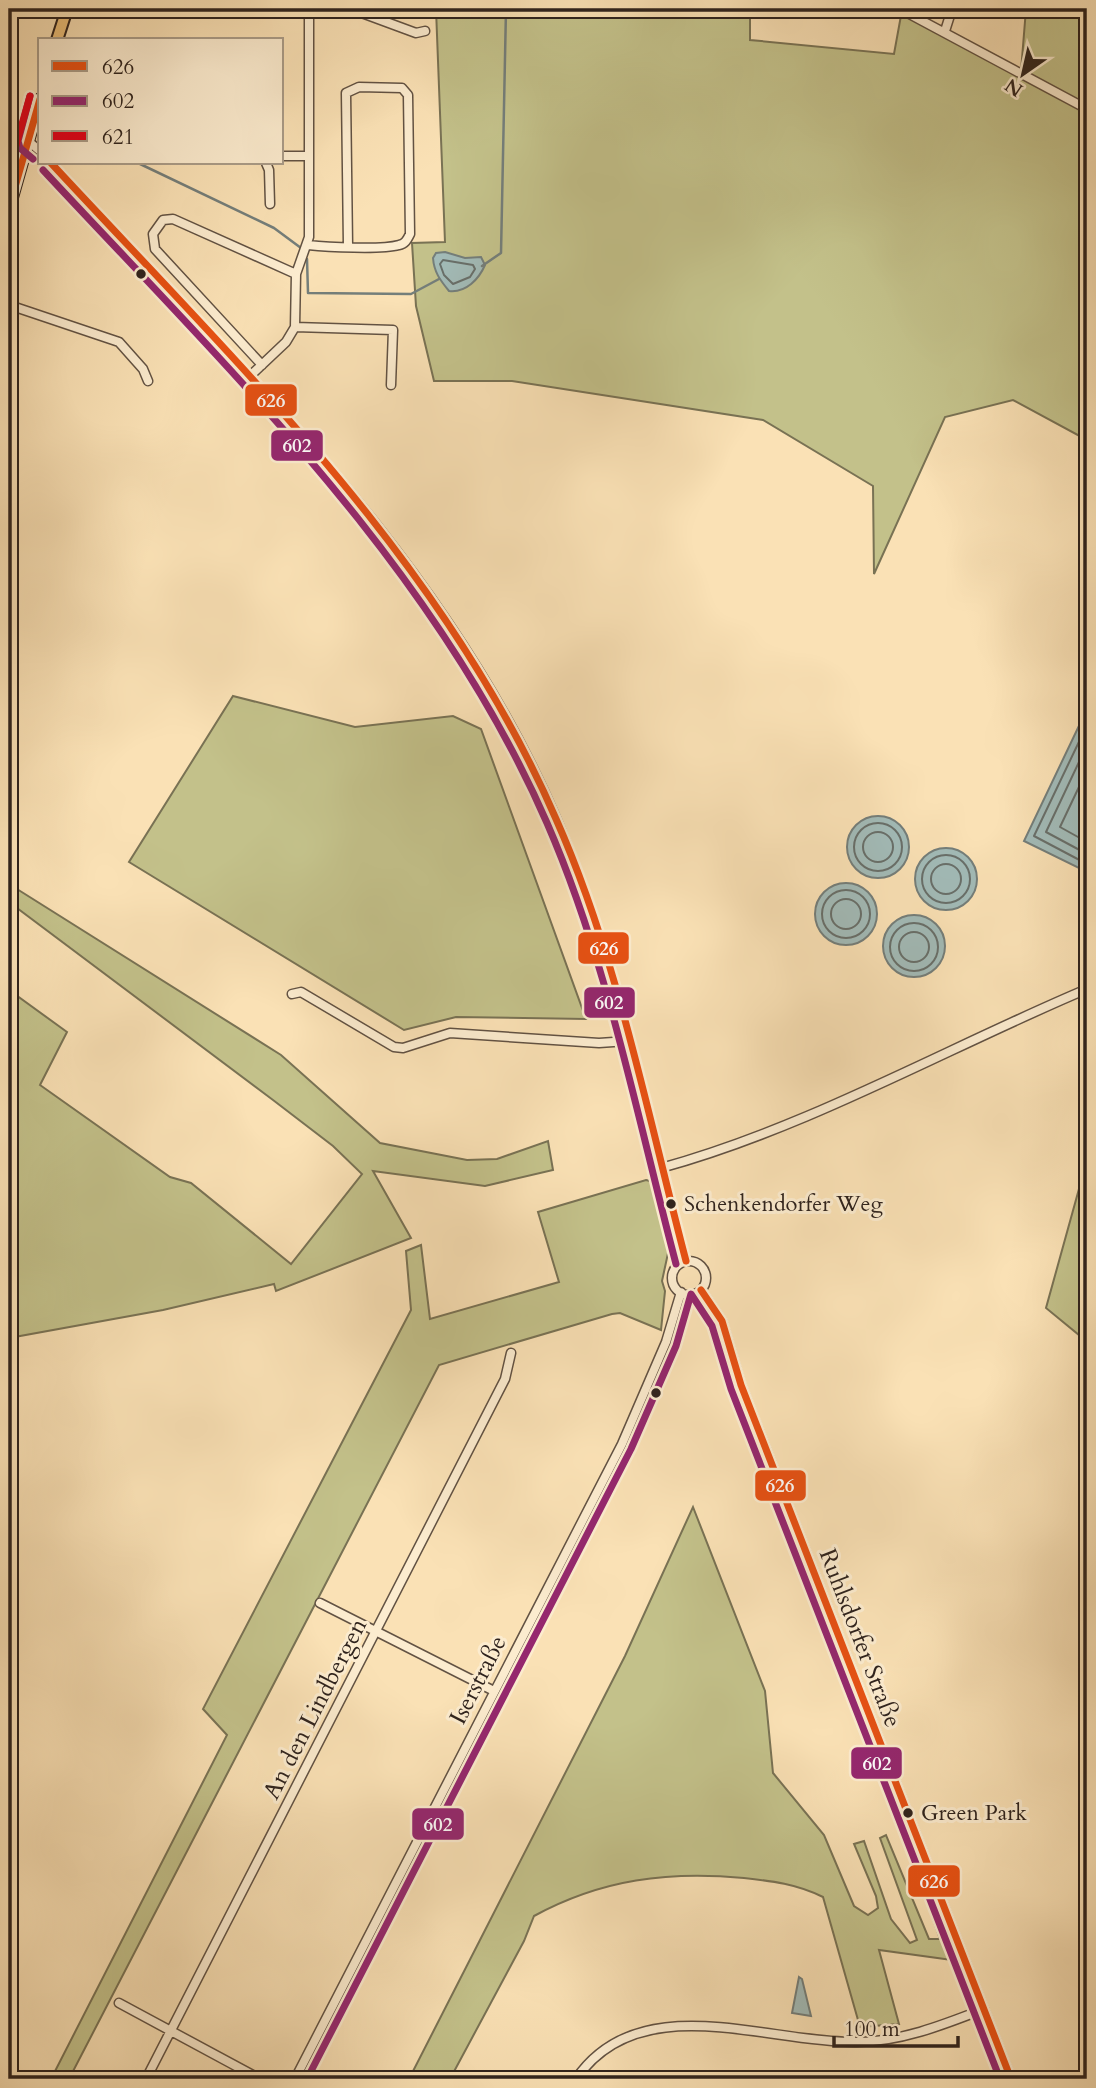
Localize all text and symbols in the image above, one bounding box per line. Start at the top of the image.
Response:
legend [38,38,284,164]
north arrow [988,38,1058,108]
text: 626 [102,53,134,82]
text: N [1000,72,1028,103]
text: 602 [102,87,135,116]
text: 621 [102,123,134,152]
unlabelled marker [134,267,148,281]
line badge: 626 [244,383,298,417]
text: 626 [256,388,286,414]
line badge: 602 [270,429,324,462]
text: 602 [282,433,312,459]
line badge: 626 [577,931,630,965]
text: 626 [589,936,619,962]
line badge: 602 [583,986,636,1019]
text: 602 [594,990,624,1016]
place label: Schenkendorfer Weg [684,1189,883,1219]
marker: Schenkendorfer Weg [664,1197,678,1211]
unlabelled marker [649,1386,663,1400]
line badge: 626 [754,1469,807,1502]
text: 626 [765,1473,795,1499]
street label: Ruhlsdorfer Straße [811,1544,909,1732]
street label: An den Lindbergen [255,1612,375,1805]
street label: Iserstraße [442,1630,514,1730]
line badge: 602 [850,1746,903,1780]
text: 602 [862,1751,892,1777]
place label: Green Park [921,1798,1027,1828]
marker: Green Park [901,1806,915,1820]
line badge: 602 [411,1807,465,1841]
text: 602 [423,1812,453,1838]
line badge: 626 [907,1864,961,1898]
text: 626 [919,1869,949,1895]
scale bar [834,2004,958,2048]
text: 100 m [844,2015,900,2044]

